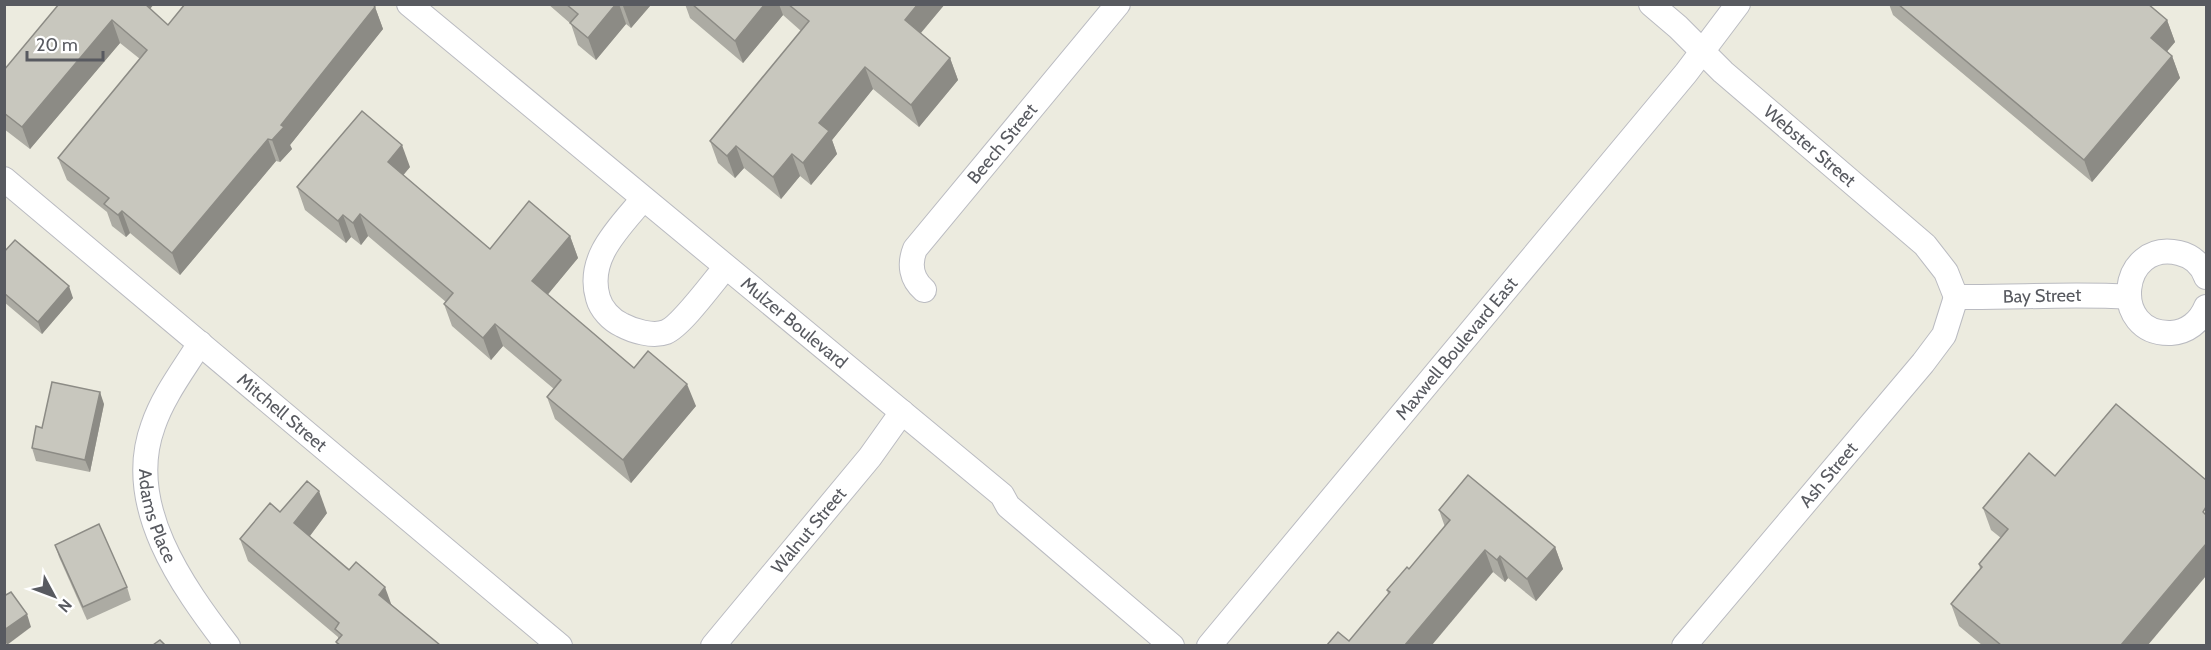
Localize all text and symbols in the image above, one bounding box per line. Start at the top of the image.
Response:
scale bar [27,24,104,62]
text: 20 m [36,34,78,56]
street label: Beech Street [963,99,1042,188]
street label: Webster Street [1759,101,1860,192]
street label: Mulzer Boulevard [736,272,852,373]
street label: Maxwell Boulevard East [1391,273,1522,424]
street label: Bay Street [2003,284,2081,308]
street label: Mitchell Street [233,369,331,456]
street label: Ash Street [1795,438,1862,512]
street label: Adams Place [134,469,181,567]
street label: Walnut Street [767,483,851,578]
north arrow [24,566,84,626]
text: N [54,595,76,616]

